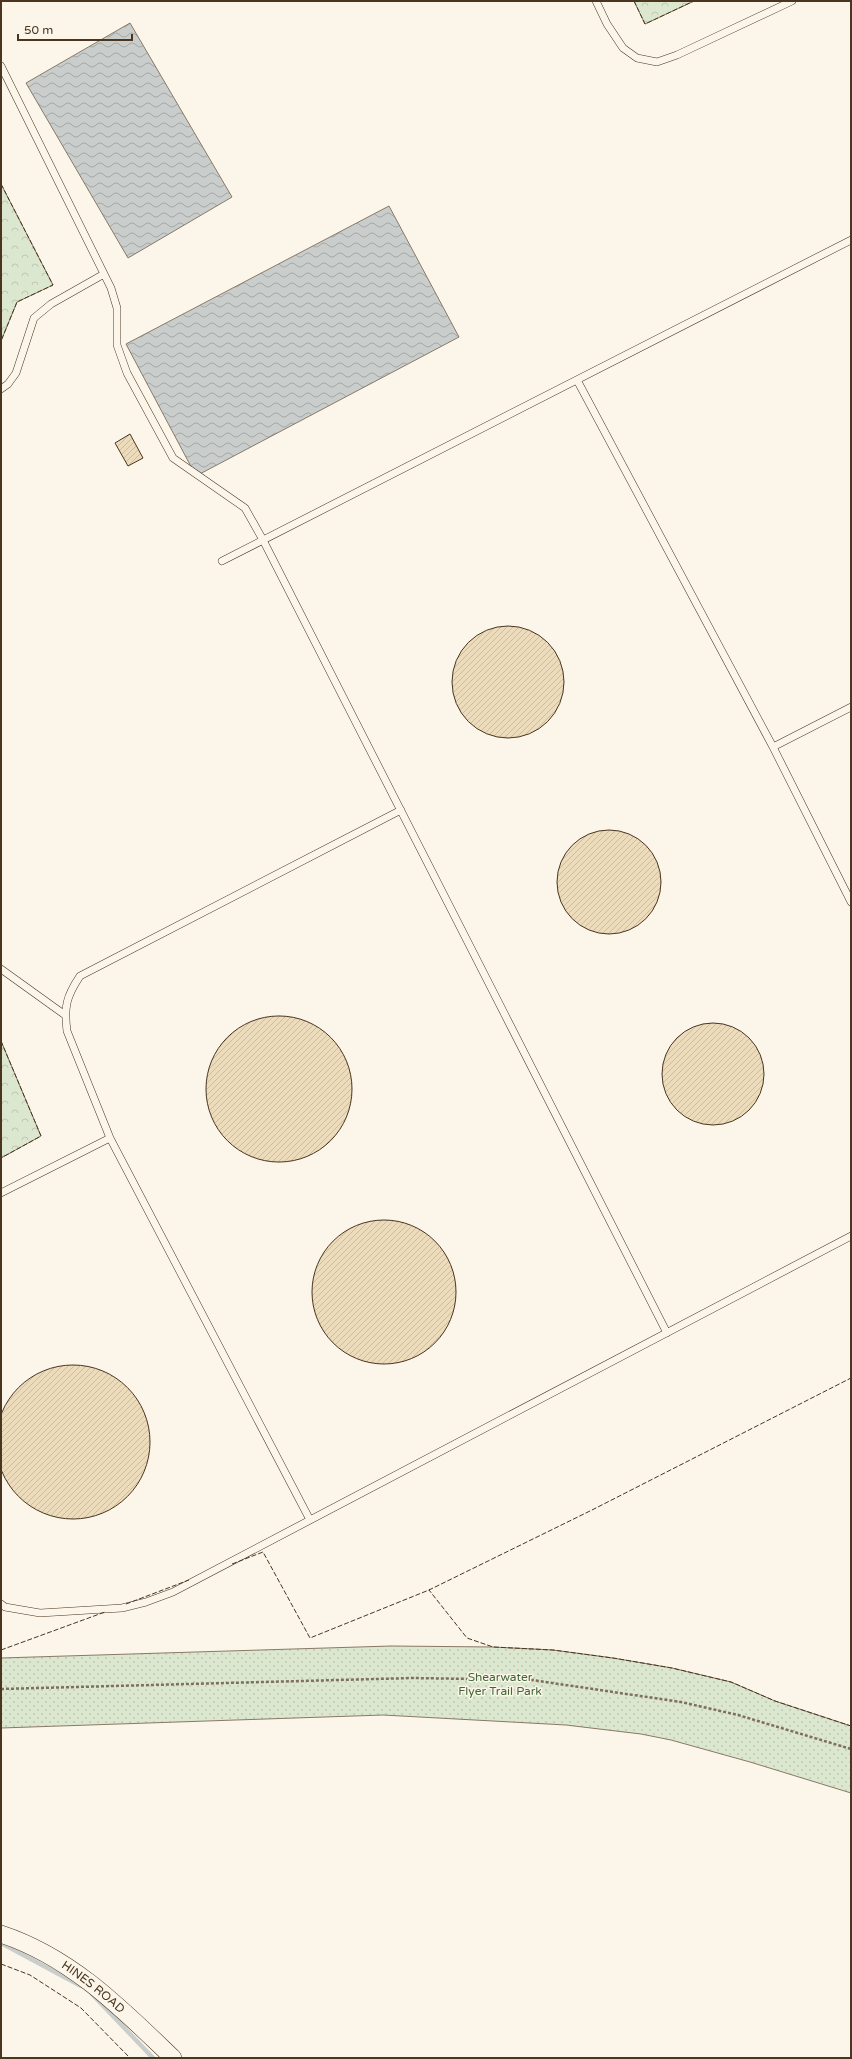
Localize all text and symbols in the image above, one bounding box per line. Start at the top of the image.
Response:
scale bar [18,16,132,42]
text: 50 m [24,23,53,37]
park label: Shearwater Flyer Trail Park [458,1670,542,1698]
street label: HINES ROAD [59,1958,128,2016]

